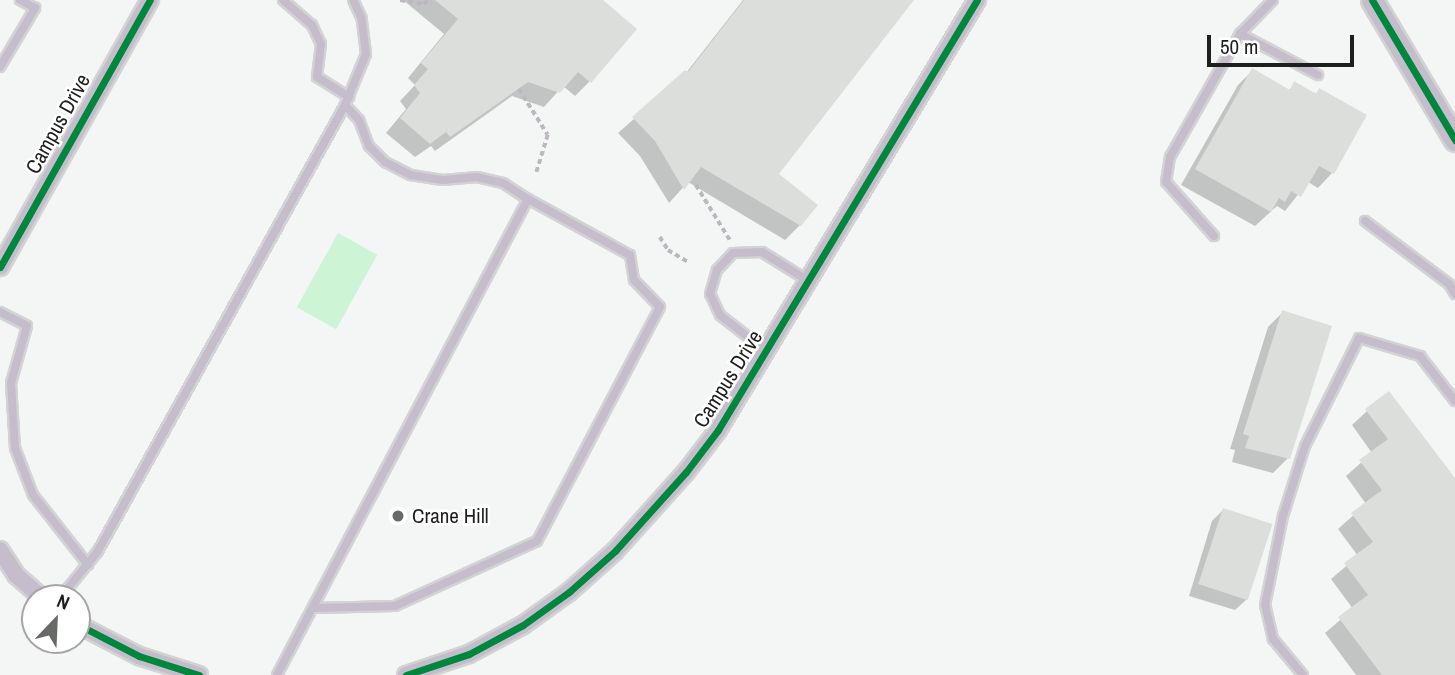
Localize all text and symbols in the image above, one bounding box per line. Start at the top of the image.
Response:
scale bar [1210,21,1357,65]
text: 50 m [1220,32,1258,61]
street label: Campus Drive [20,70,96,178]
street label: Campus Drive [688,326,768,432]
place label: Crane Hill [412,503,489,529]
marker: Crane Hill [390,508,406,524]
north arrow [21,584,91,654]
text: N [53,587,74,616]

